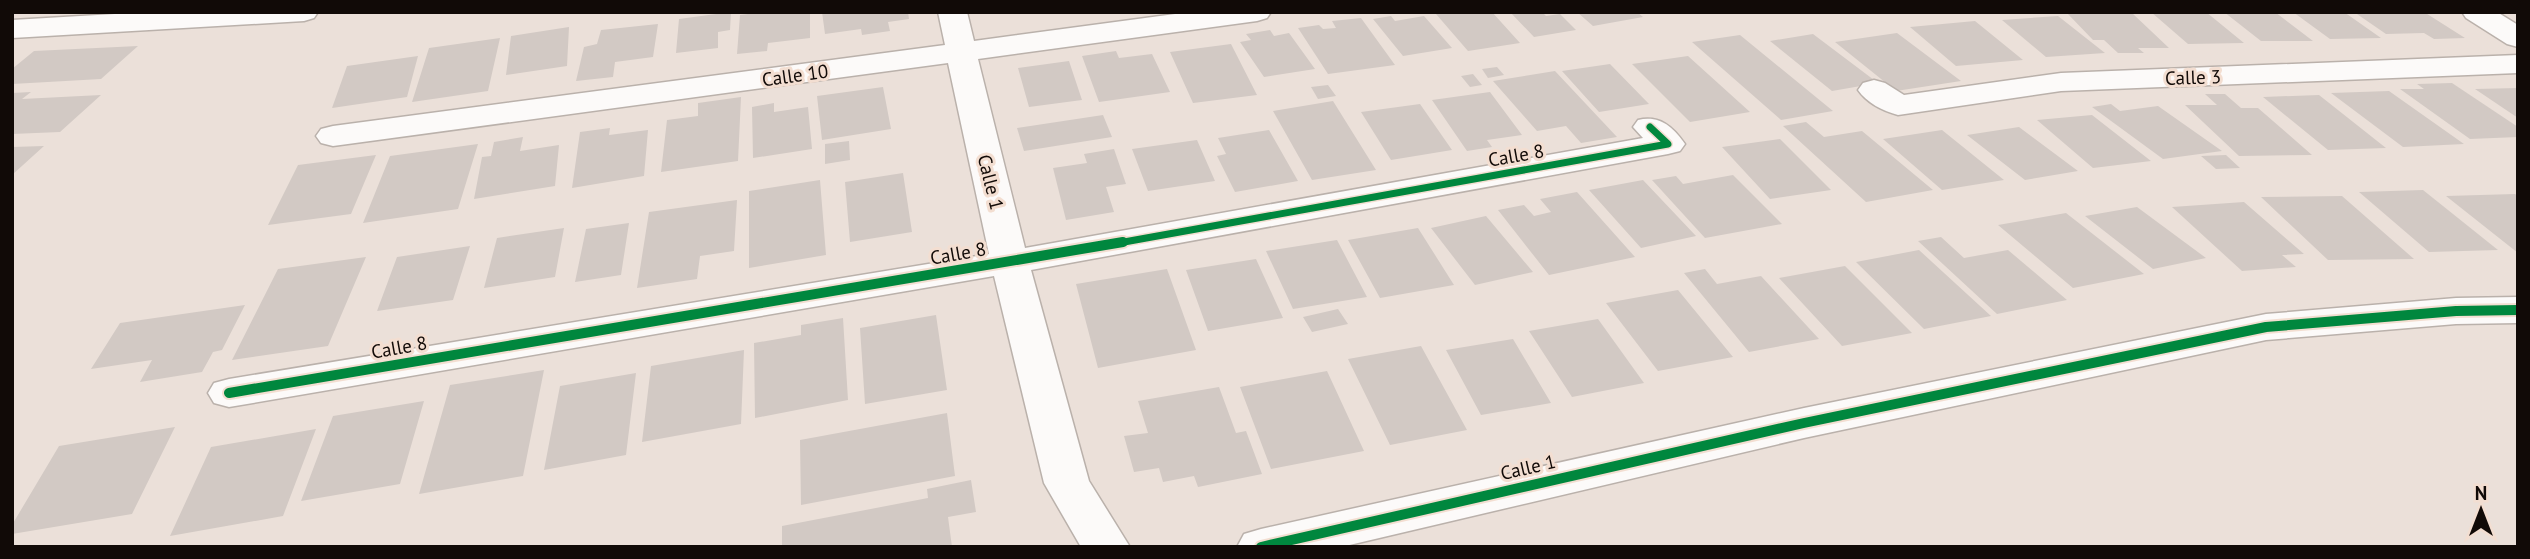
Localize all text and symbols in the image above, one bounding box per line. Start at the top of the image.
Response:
street label: Calle 10 [760,58,830,92]
street label: Calle 3 [2165,64,2221,90]
street label: Calle 8 [1486,138,1546,172]
street label: Calle 1 [973,152,1009,212]
street label: Calle 8 [928,236,988,270]
street label: Calle 8 [369,330,429,364]
street label: Calle 1 [1498,449,1558,485]
north arrow [2446,475,2516,545]
text: N [2475,481,2487,505]

